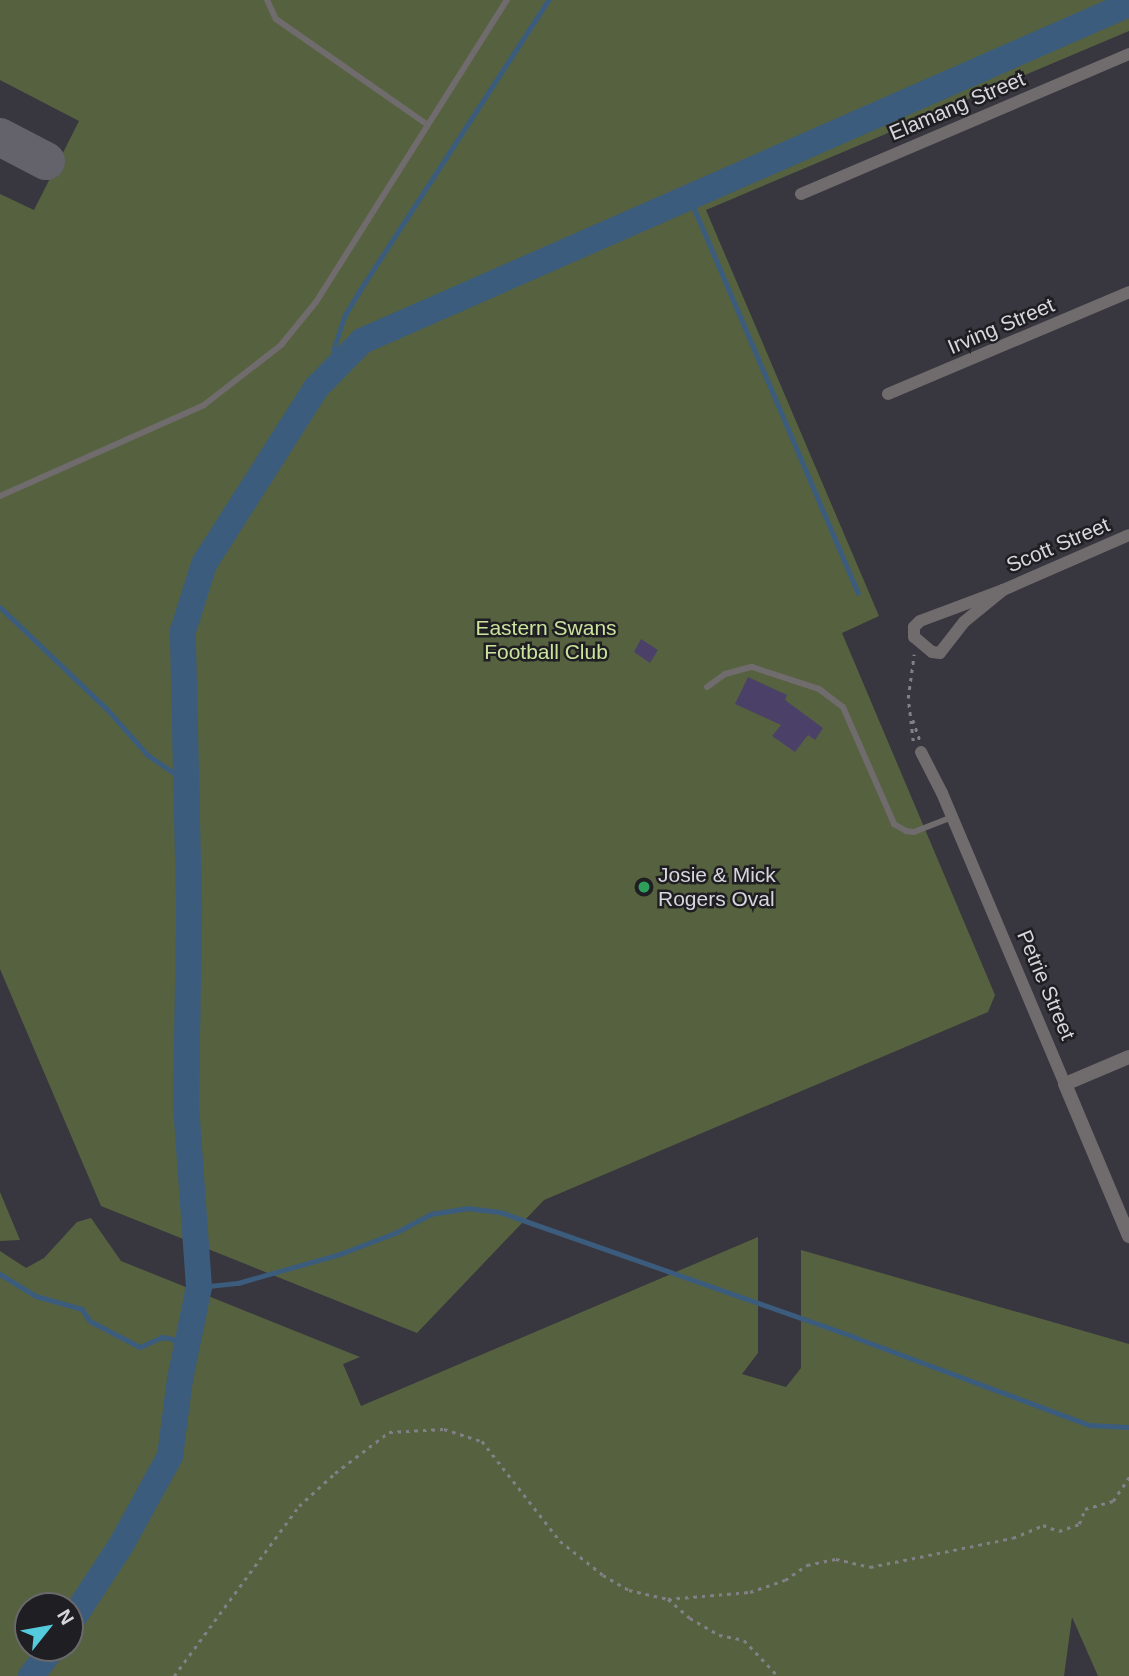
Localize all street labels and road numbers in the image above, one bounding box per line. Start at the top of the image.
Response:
street label: Elamang Street [885,66,1029,146]
street label: Irving Street [944,292,1058,360]
street label: Scott Street [1003,512,1113,578]
street label: Petrie Street [1012,926,1080,1044]

